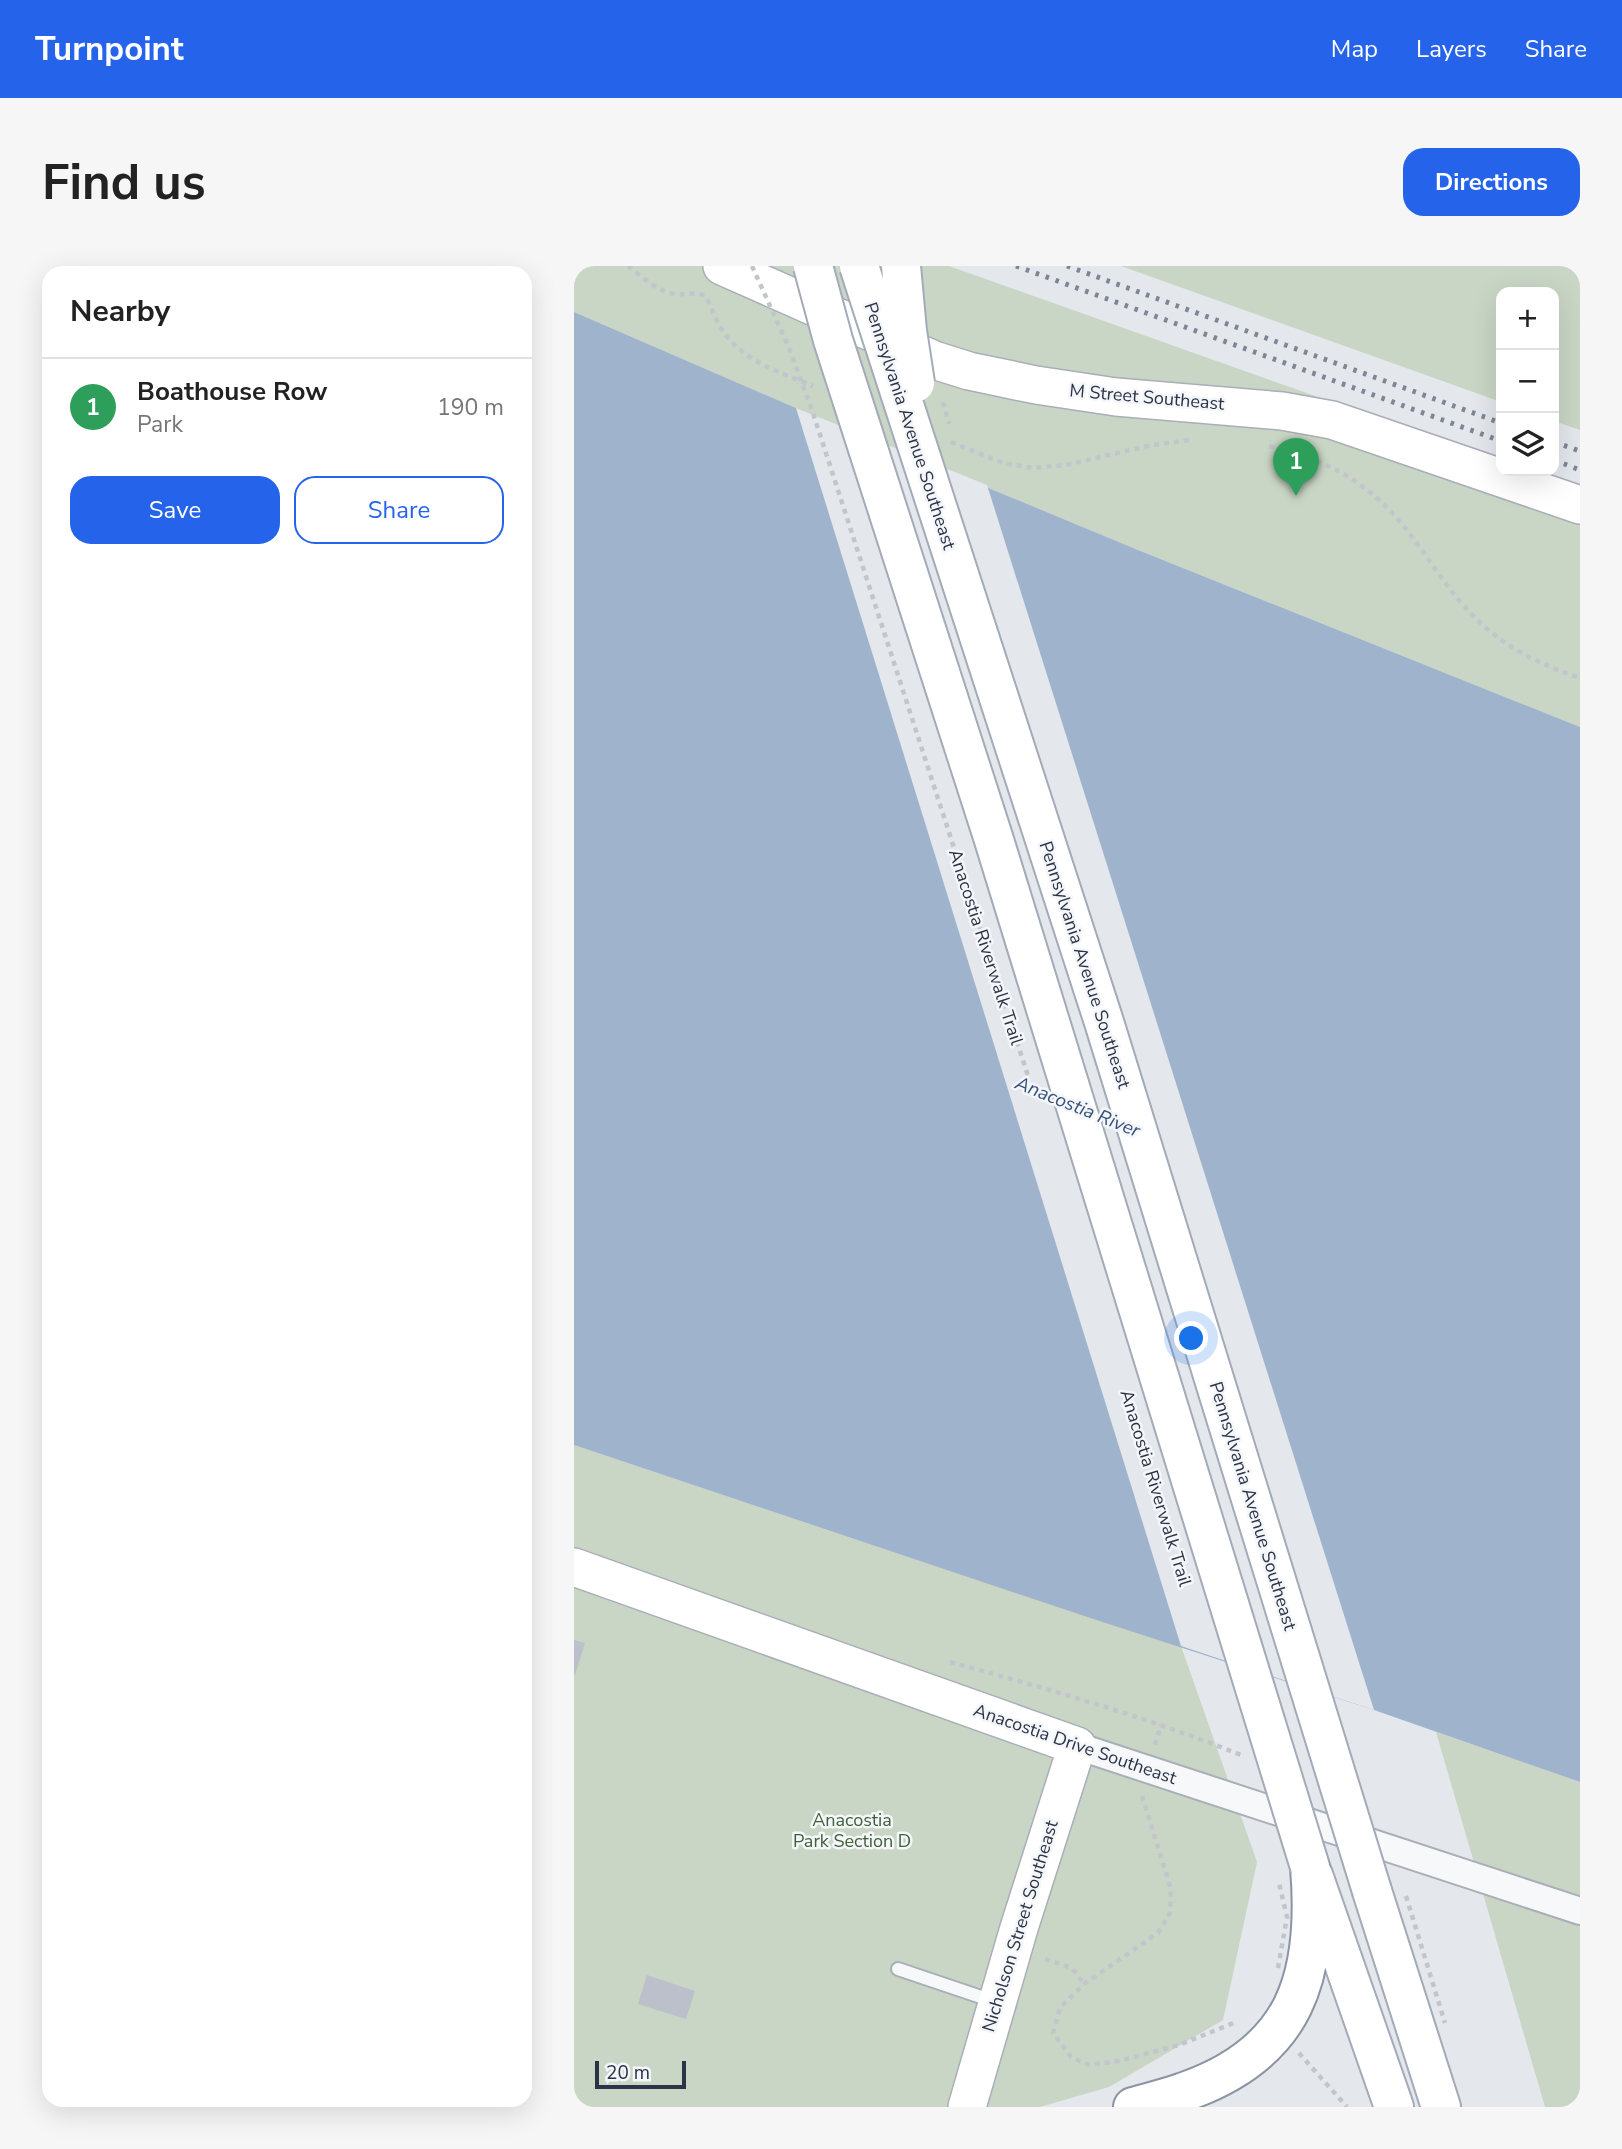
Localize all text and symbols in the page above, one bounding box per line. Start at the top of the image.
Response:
text: Turnpoint [35,27,184,72]
text: Map [1331,33,1378,65]
text: Layers [1416,33,1487,65]
text: Share [1525,33,1587,65]
button: Directions [1403,148,1580,216]
text: Find us [42,149,206,216]
map controls [1496,287,1559,476]
button: + [1496,287,1559,350]
text: Nearby [70,291,170,332]
street label: Pennsylvania Avenue Southeast [859,299,962,553]
button: − [1496,350,1559,413]
text: Boathouse Row [137,374,328,409]
street label: M Street Southeast [1069,378,1226,416]
text: 1 [86,392,100,423]
text: 190 m [437,392,504,423]
text: Park [137,409,183,440]
button: layers [1496,413,1559,476]
pin: 1 [1273,438,1319,496]
button: Save [70,476,280,544]
button: Share [294,476,504,544]
street label: Pennsylvania Avenue Southeast [1034,838,1137,1092]
street label: Anacostia Riverwalk Trail [943,846,1029,1049]
water label: Anacostia River [1010,1070,1145,1144]
your location [1174,1321,1208,1355]
street label: Pennsylvania Avenue Southeast [1204,1379,1302,1634]
street label: Anacostia Riverwalk Trail [1115,1387,1198,1590]
street label: Anacostia Drive Southeast [970,1698,1180,1790]
park label: Anacostia Park Section D [793,1808,911,1853]
street label: Nicholson Street Southeast [976,1817,1064,2035]
scale bar [595,2058,686,2090]
text: 20 m [606,2060,650,2086]

